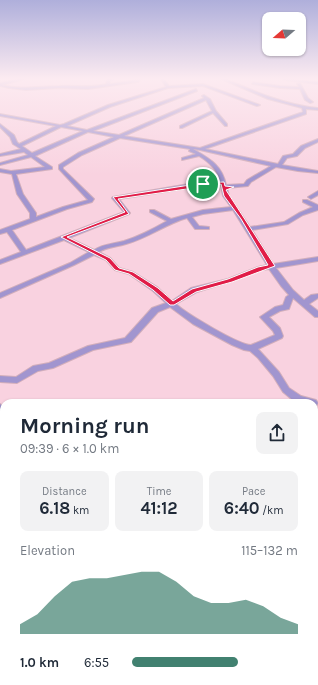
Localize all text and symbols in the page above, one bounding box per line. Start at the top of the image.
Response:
north arrow [262,12,306,56]
map controls [262,12,306,56]
pin [186,167,220,201]
icon: arrive [192,173,214,195]
button: share [256,412,298,454]
text: Morning run [20,413,149,439]
text: 09:39 · 6 × 1.0 km [20,441,119,456]
text: Distance [42,485,87,498]
text: Time [147,485,171,498]
text: Pace [242,485,265,498]
text: 6.18 [39,498,70,518]
text: 41:12 [140,498,178,518]
text: 6:40 [224,498,260,518]
text: km [70,504,89,517]
text: /km [260,504,283,517]
text: Elevation [20,543,75,558]
text: 115–132 m [241,543,298,558]
text: 1.0 km [20,655,59,670]
text: 6:55 [84,655,109,670]

